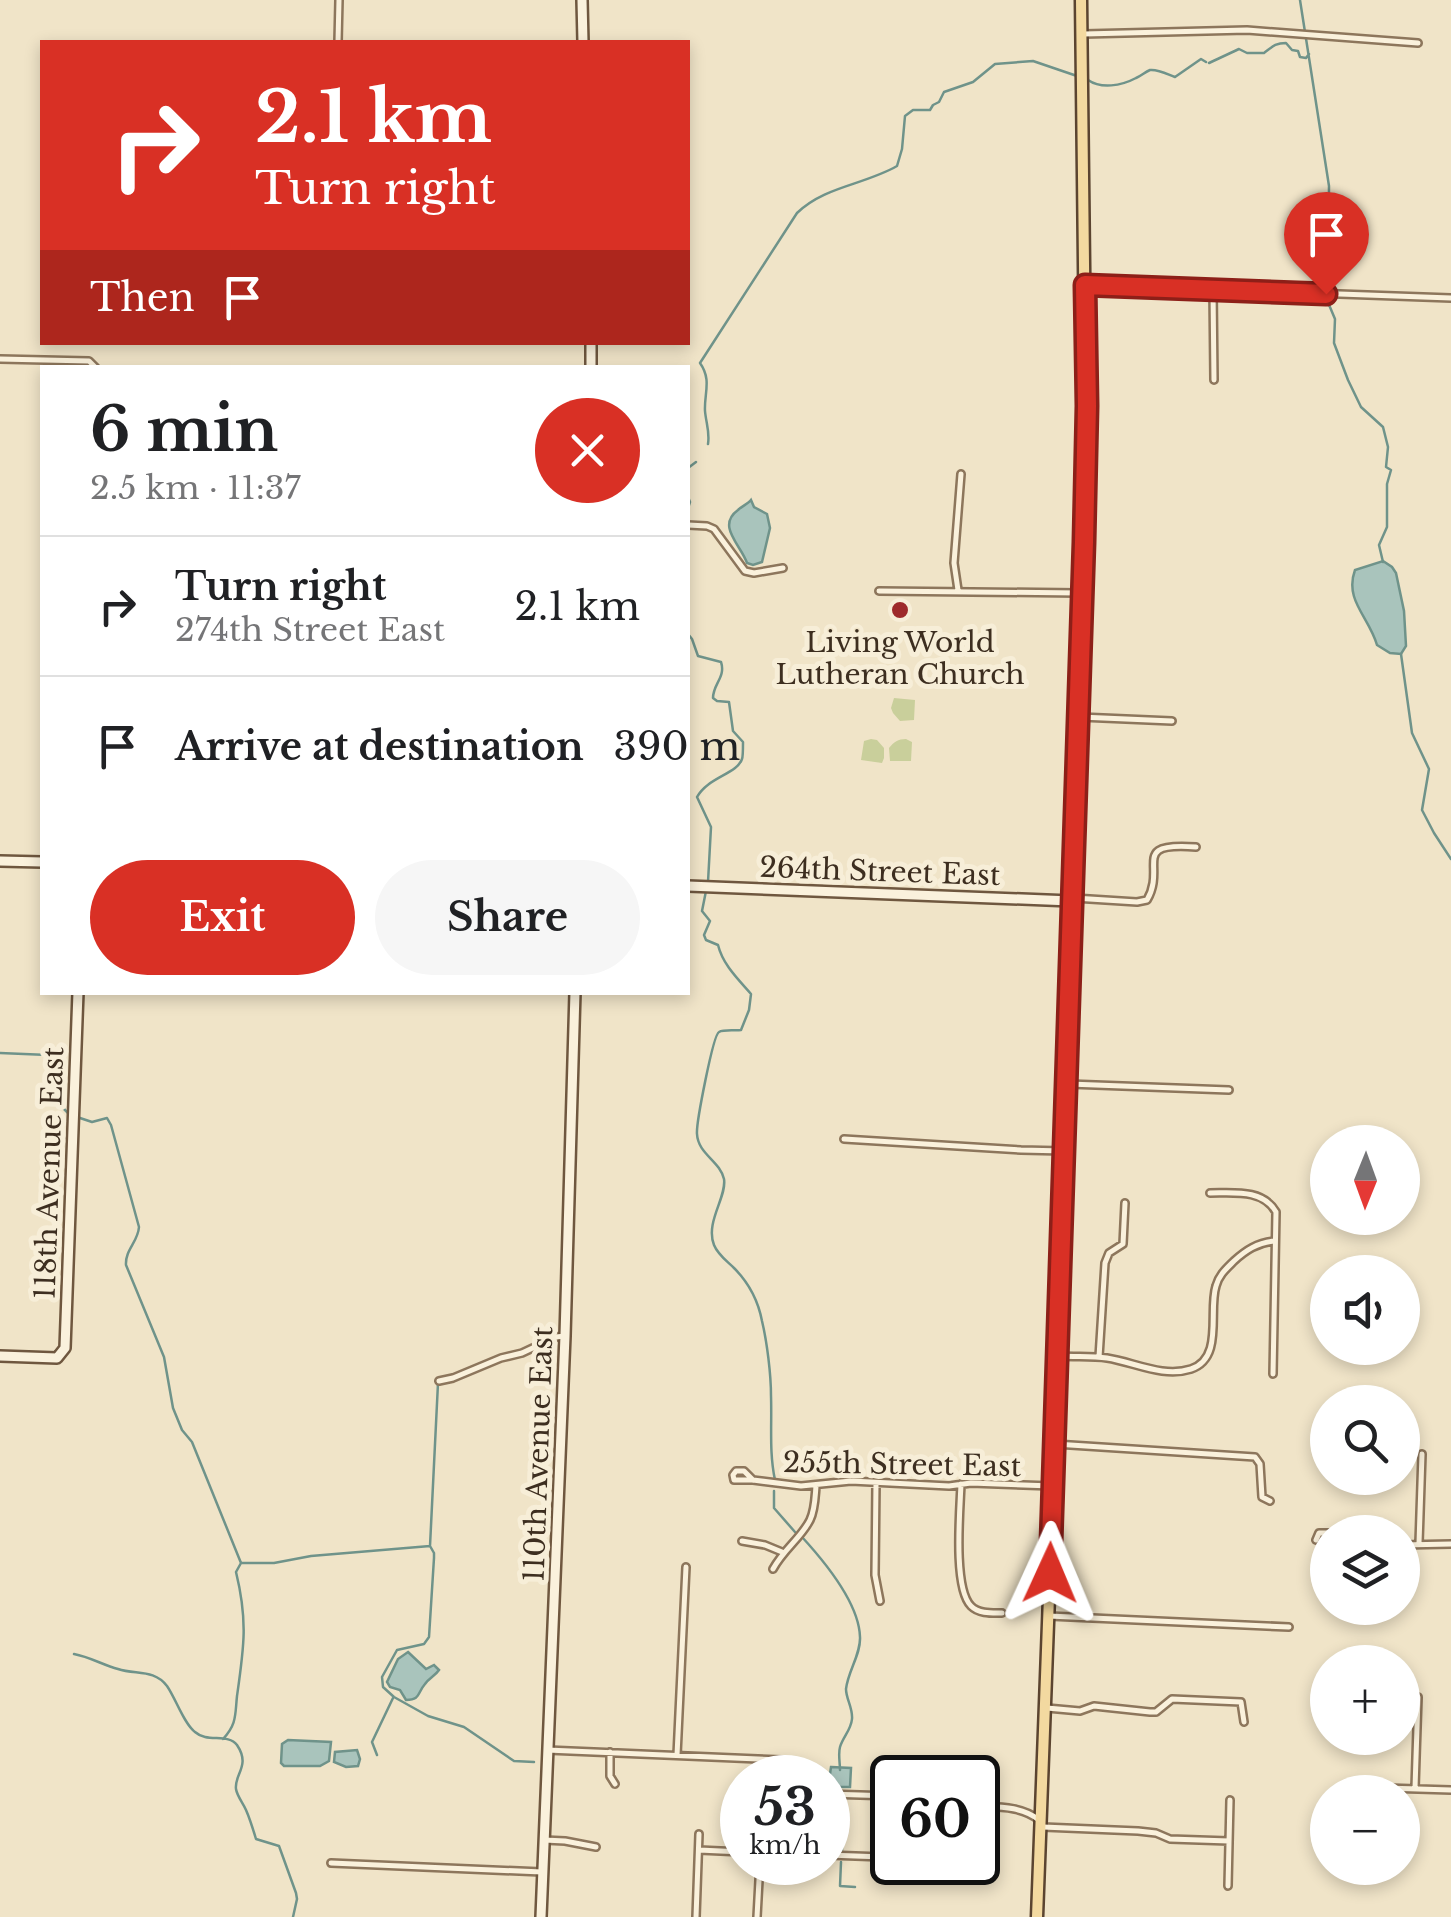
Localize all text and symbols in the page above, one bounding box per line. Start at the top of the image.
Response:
text: 2.1 km [255,74,492,161]
icon: right [90,80,220,210]
text: Turn right [255,160,496,216]
pin [1284,192,1369,295]
icon: arrive [1299,207,1354,262]
icon: arrive [215,270,270,325]
text: Then [90,274,195,321]
text: 6 min [90,393,278,467]
button: close [535,398,640,503]
text: 2.5 km · 11:37 [90,468,301,508]
text: Turn right [175,563,386,610]
icon: right [90,579,145,634]
text: 2.1 km [514,583,640,630]
marker: Living World Lutheran Church [889,599,911,621]
text: 274th Street East [175,610,445,650]
place label: Living World Lutheran Church [775,625,1025,692]
icon: arrive [90,719,145,774]
text: Arrive at destination [175,723,584,770]
text: 390 m [614,723,740,770]
street label: 264th Street East [759,850,1001,893]
button: Exit [90,860,355,975]
button: Share [375,860,640,975]
street label: 118th Avenue East [28,1046,71,1300]
north arrow [1310,1125,1420,1235]
map controls [1310,1125,1420,1885]
button: sound [1310,1255,1420,1365]
street label: 110th Avenue East [517,1325,560,1582]
button: search [1310,1385,1420,1495]
street label: 255th Street East [783,1445,1022,1484]
button: layers [1310,1515,1420,1625]
position arrow [998,1521,1102,1625]
button: + [1310,1645,1420,1755]
speed limit sign: 60 [870,1755,1000,1885]
button: − [1310,1775,1420,1885]
text: 53 [754,1776,816,1839]
text: km/h [750,1830,820,1861]

